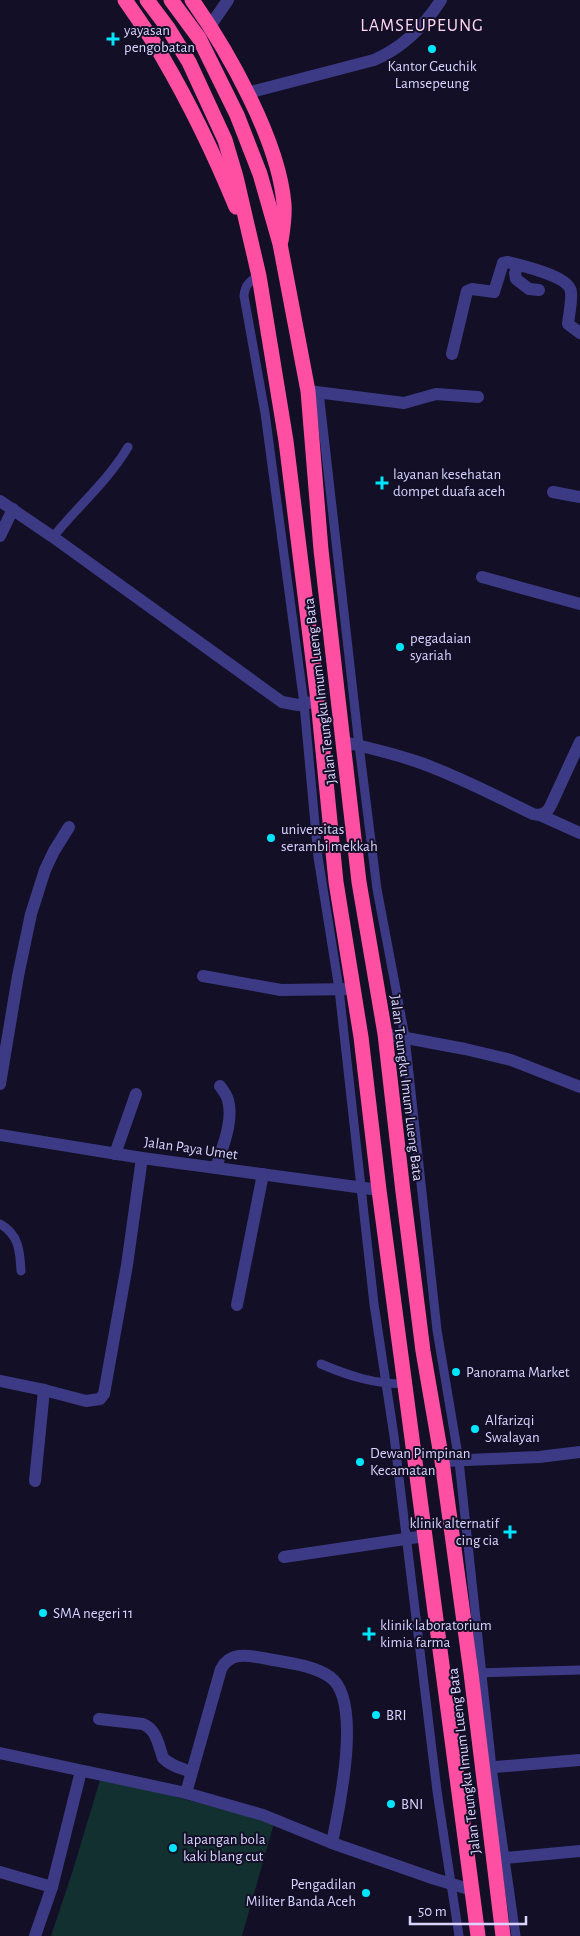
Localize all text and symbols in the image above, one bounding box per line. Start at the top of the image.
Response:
district label: LAMSEUPEUNG [360,17,484,35]
place label: yayasan pengobatan [123,23,195,55]
marker: yayasan pengobatan [106,32,120,46]
marker: Kantor Geuchik Lamsepeung [426,43,438,55]
place label: Kantor Geuchik Lamsepeung [388,59,477,91]
place label: layanan kesehatan dompet duafa aceh [393,467,505,499]
marker: layanan kesehatan dompet duafa aceh [375,476,389,490]
street label: Jalan Teungku Imum Lueng Bata [302,597,339,785]
place label: pegadaian syariah [410,631,471,663]
marker: pegadaian syariah [394,641,406,653]
place label: universitas serambi mekkah [281,822,378,854]
marker: universitas serambi mekkah [265,832,277,844]
street label: Jalan Teungku Imum Lueng Bata [388,994,425,1182]
street label: Jalan Paya Umet [143,1134,239,1163]
place label: Panorama Market [466,1365,570,1380]
marker: Panorama Market [450,1366,462,1378]
place label: Alfarizqi Swalayan [485,1413,540,1445]
marker: Alfarizqi Swalayan [469,1423,481,1435]
place label: Dewan Pimpinan Kecamatan [370,1446,470,1478]
marker: Dewan Pimpinan Kecamatan [354,1456,366,1468]
place label: klinik alternatif cing cia [410,1516,500,1548]
marker: klinik alternatif cing cia [503,1525,517,1539]
place label: SMA negeri 11 [53,1606,133,1621]
marker: SMA negeri 11 [37,1607,49,1619]
place label: klinik laboratorium kimia farma [380,1618,492,1650]
marker: klinik laboratorium kimia farma [362,1627,376,1641]
street label: Jalan Teungku Imum Lueng Bata [446,1667,483,1855]
place label: BRI [386,1708,406,1723]
marker: BRI [370,1709,382,1721]
place label: BNI [401,1797,423,1812]
marker: BNI [385,1798,397,1810]
place label: lapangan bola kaki blang cut [183,1832,266,1864]
marker: lapangan bola kaki blang cut [167,1842,179,1854]
place label: Pengadilan Militer Banda Aceh [246,1877,356,1909]
marker: Pengadilan Militer Banda Aceh [360,1887,372,1899]
scale bar [410,1894,526,1926]
text: 50 m [418,1904,447,1919]

